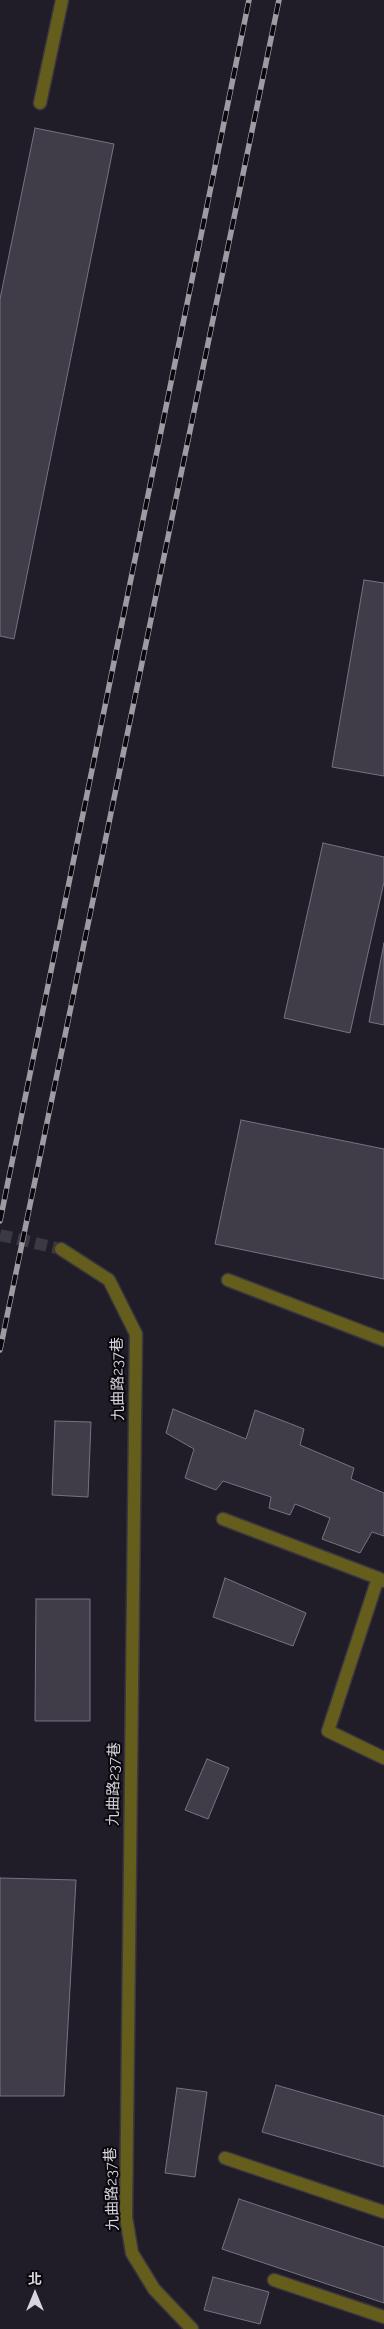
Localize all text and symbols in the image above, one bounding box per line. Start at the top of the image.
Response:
street label: 九曲路237巷 [108,1337,128,1421]
street label: 九曲路237巷 [104,1742,124,1826]
street label: 九曲路237巷 [102,2147,122,2231]
north arrow [10,2269,60,2319]
text: 北 [28,2271,42,2287]

